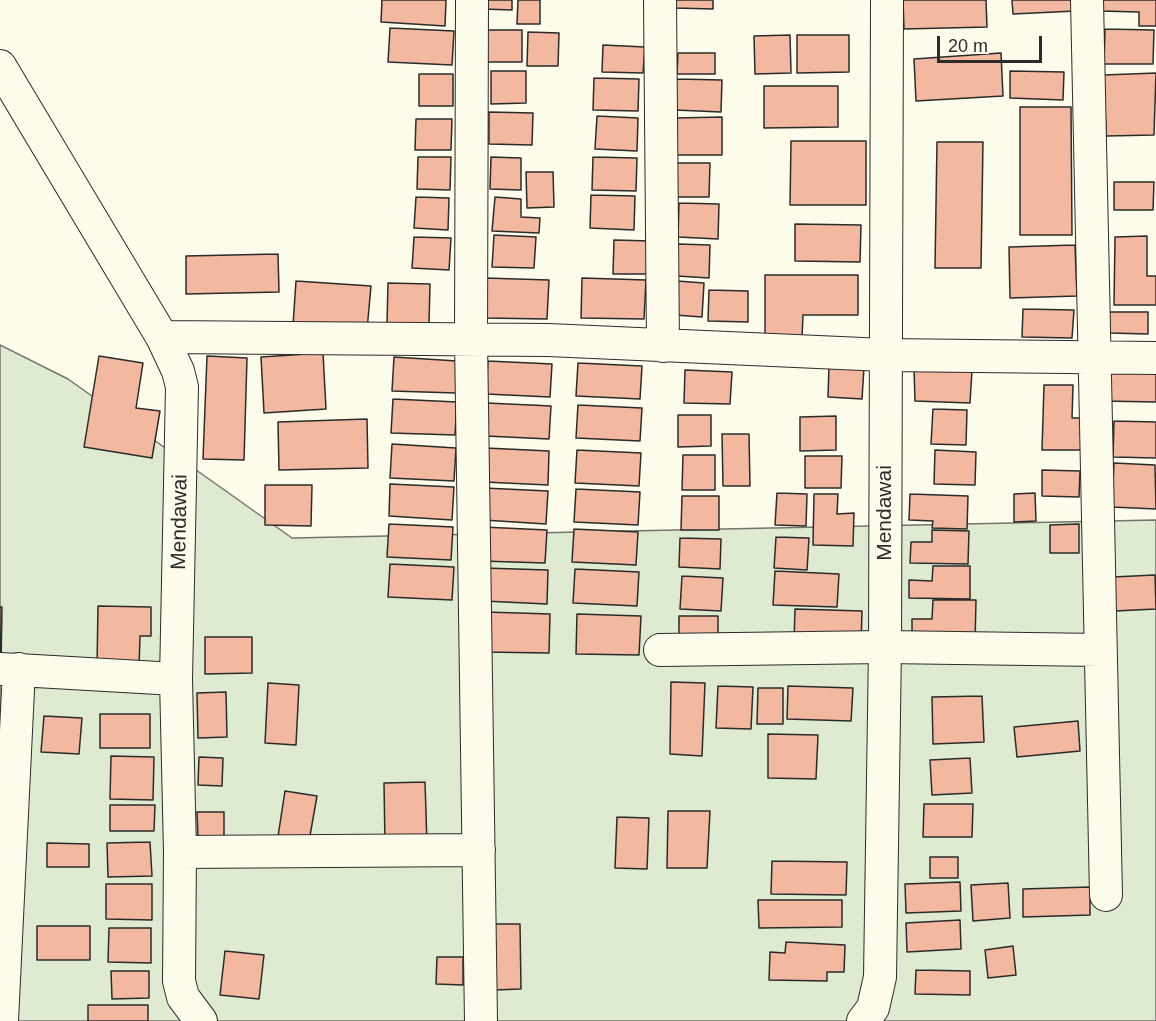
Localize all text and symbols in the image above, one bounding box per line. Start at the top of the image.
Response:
scale bar [940,24,1045,62]
text: 20 m [948,36,988,56]
street label: Mendawai [872,465,898,561]
street label: Mendawai [167,474,193,570]

